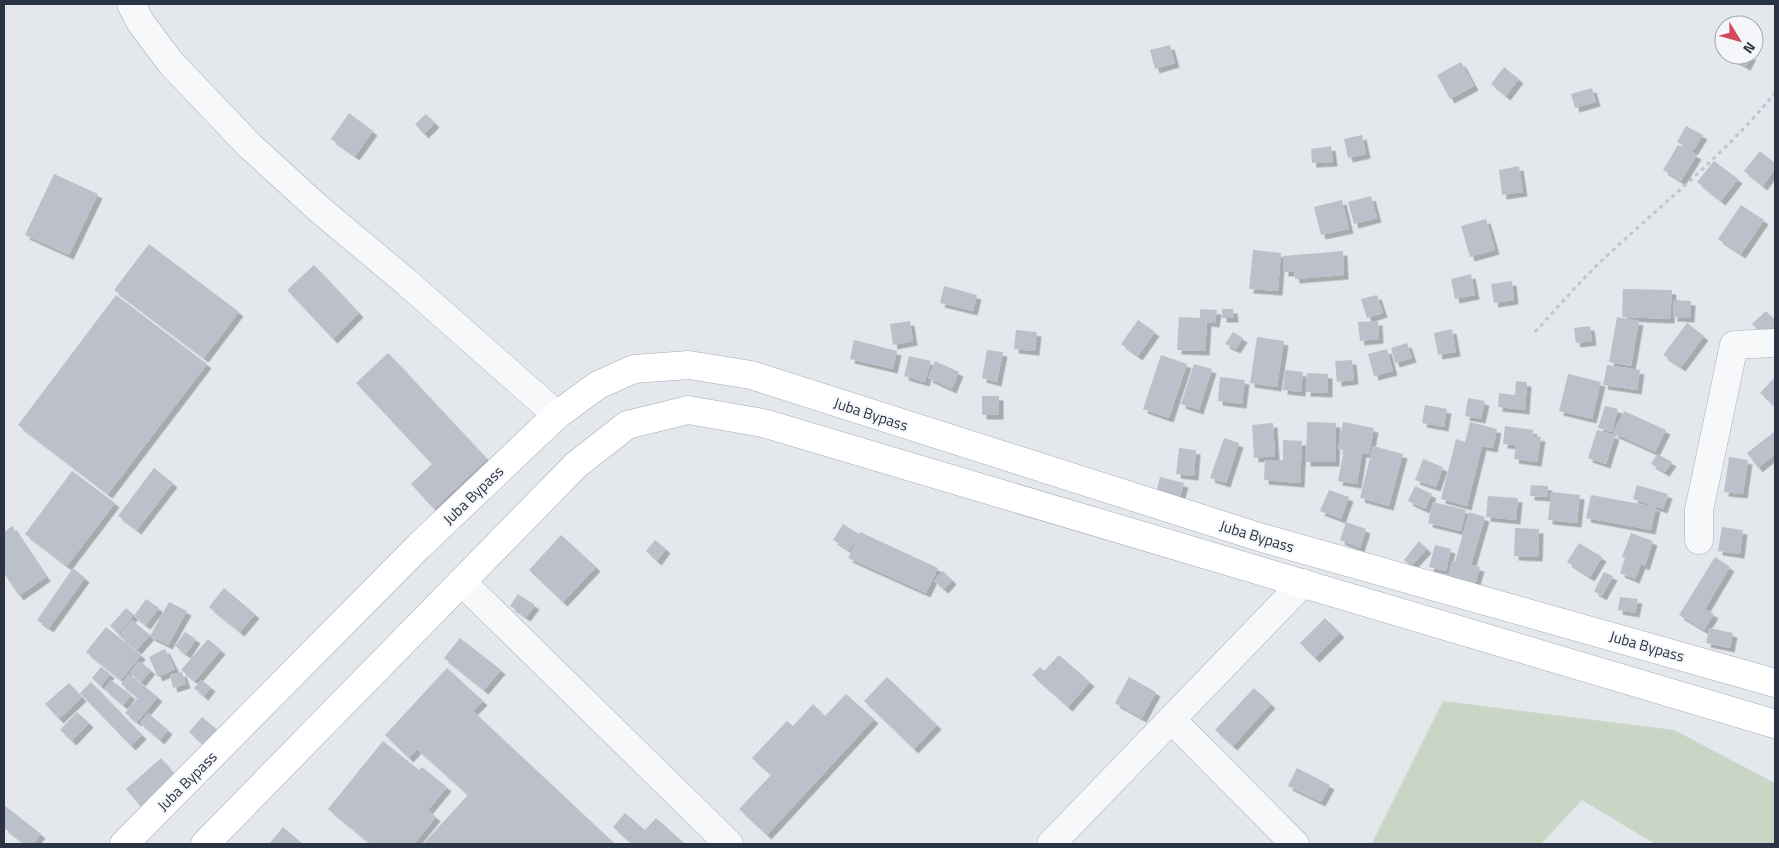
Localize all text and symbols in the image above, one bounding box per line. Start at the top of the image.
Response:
north arrow [1714,15,1764,65]
text: N [1738,38,1761,58]
street label: Juba Bypass [831,391,911,437]
street label: Juba Bypass [437,460,509,530]
street label: Juba Bypass [1217,514,1297,558]
street label: Juba Bypass [1607,624,1687,668]
street label: Juba Bypass [152,746,222,816]

